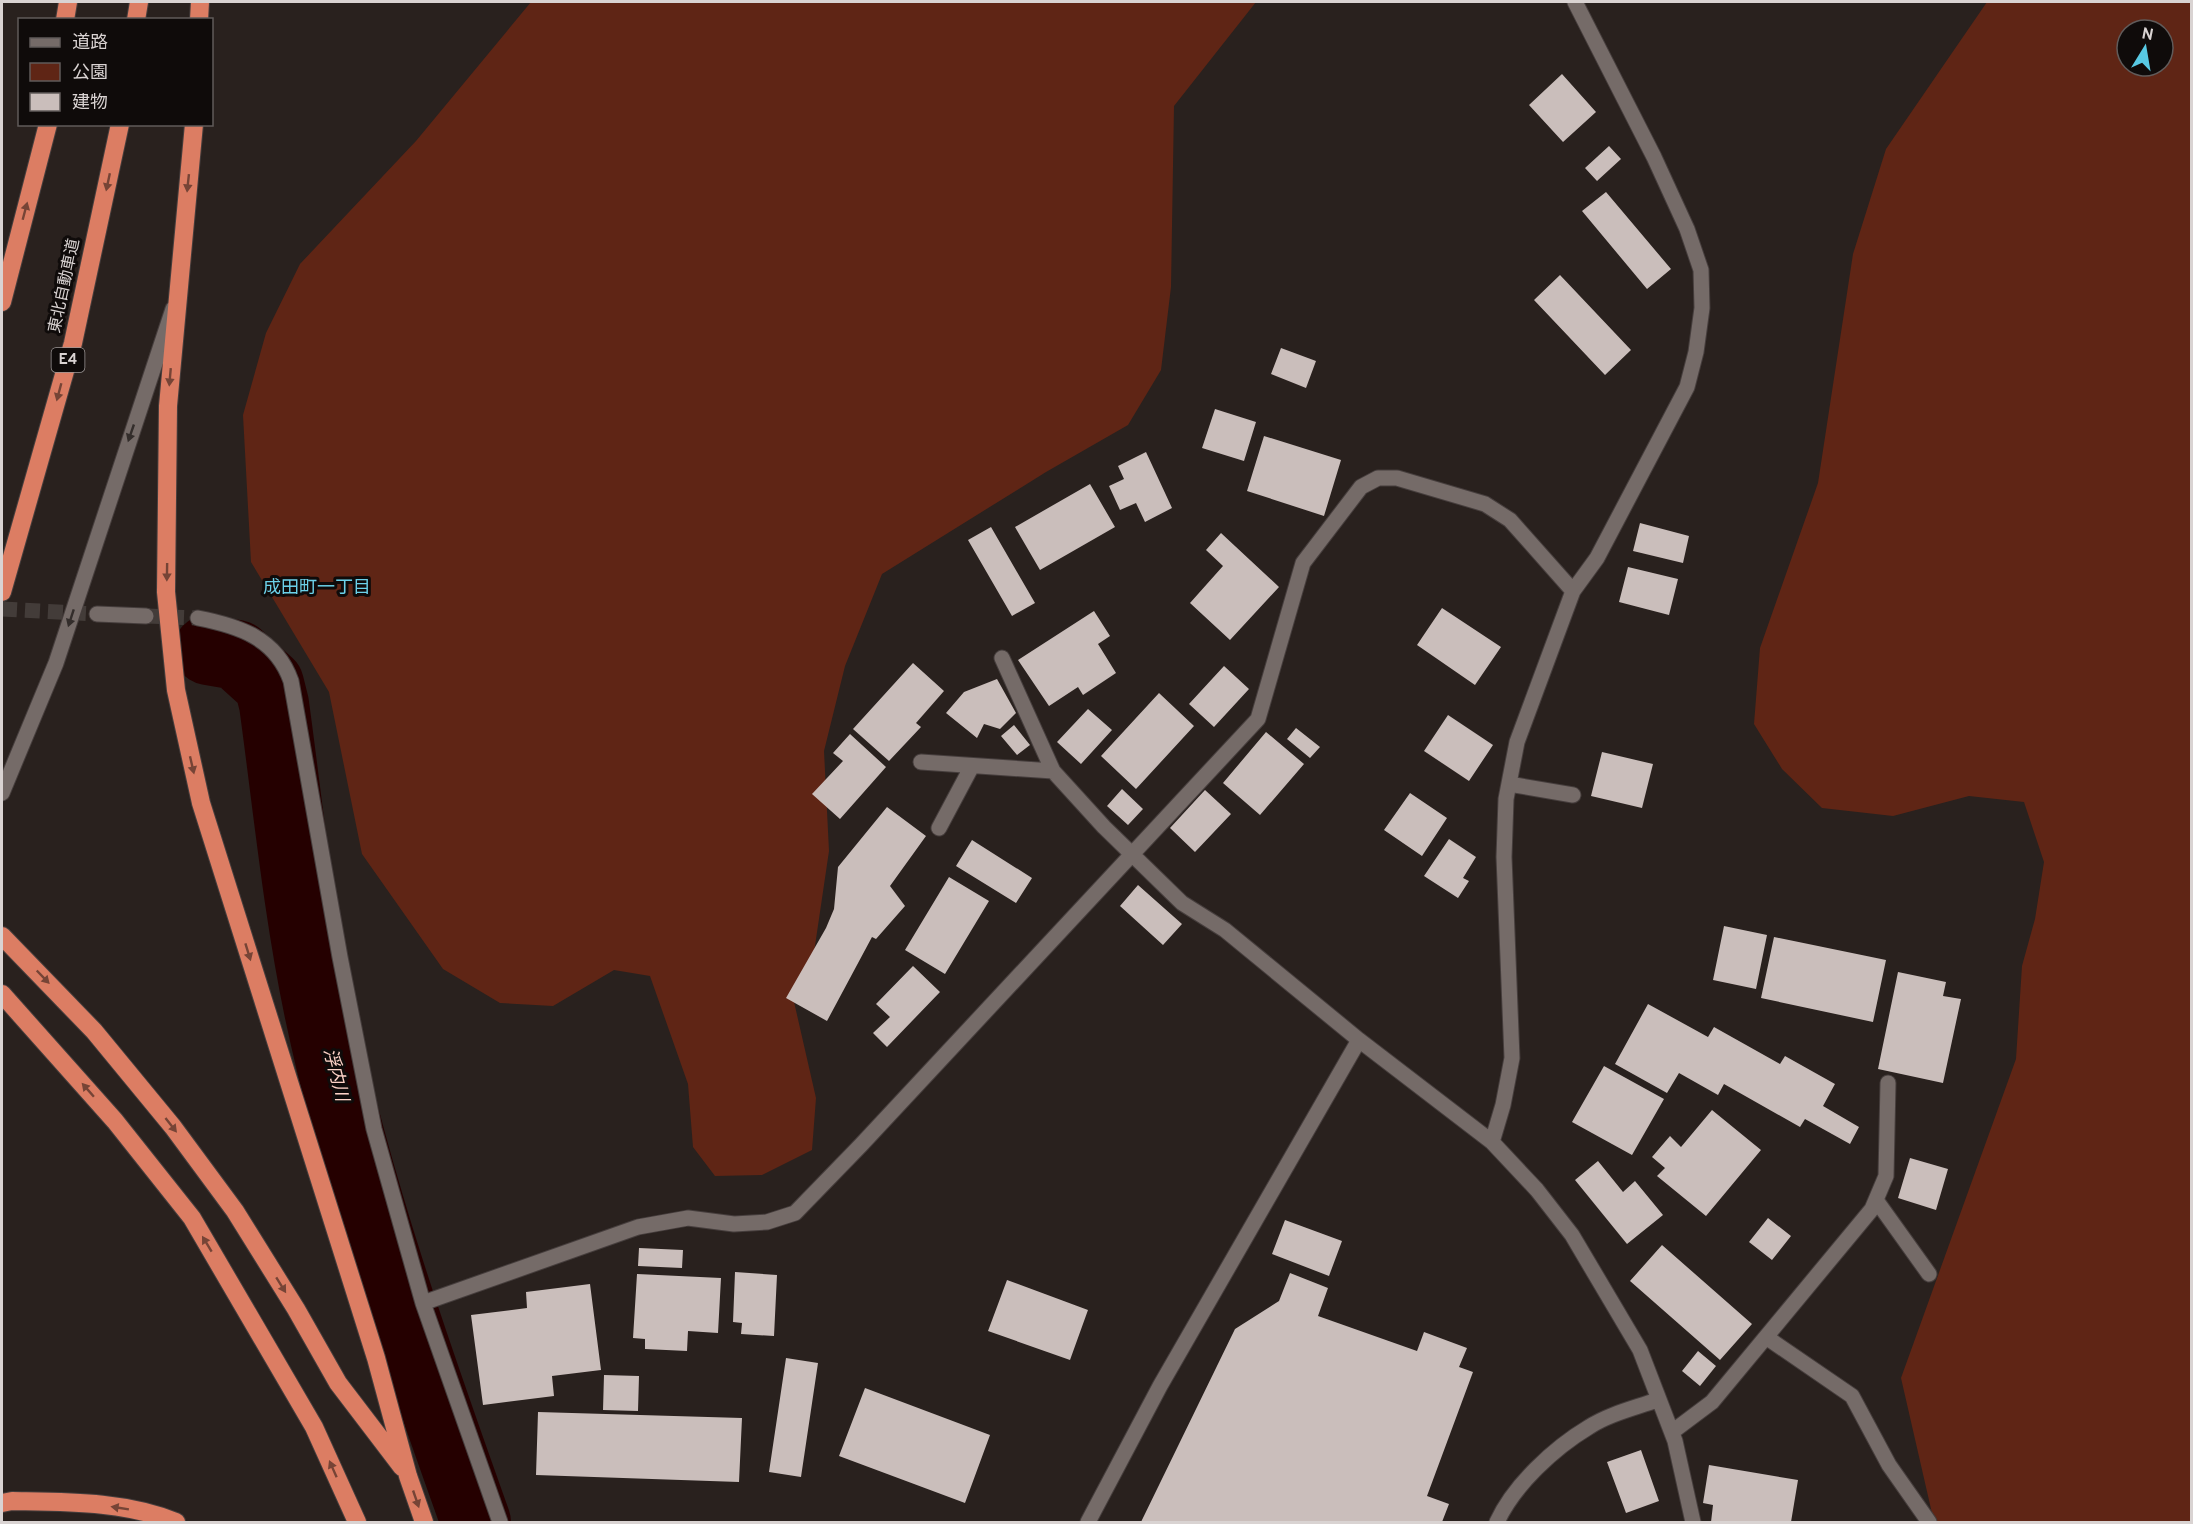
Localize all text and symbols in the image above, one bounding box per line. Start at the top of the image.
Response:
legend [18,18,213,126]
north arrow [2115,18,2175,78]
text: N [2140,24,2155,46]
text: 道路 [72,32,108,55]
text: 公園 [72,62,108,85]
text: 建物 [72,92,108,115]
one-way arrow [103,172,112,191]
one-way arrow [183,173,193,192]
one-way arrow [20,202,30,220]
street label: 東北自動車道 [45,237,85,335]
road number: E4 [52,348,84,372]
one-way arrow [165,368,175,387]
one-way arrow [54,383,64,401]
one-way arrow [125,424,135,442]
one-way arrow [162,563,172,582]
district label: 成田町一丁目 [263,577,371,600]
one-way arrow [65,609,75,627]
one-way arrow [188,756,198,774]
one-way arrow [244,943,253,961]
one-way arrow [36,970,50,985]
water label: 浮内川 [317,1046,353,1106]
one-way arrow [82,1083,95,1098]
one-way arrow [164,1117,177,1133]
one-way arrow [202,1235,212,1252]
one-way arrow [276,1277,287,1293]
one-way arrow [329,1461,338,1478]
one-way arrow [412,1490,421,1508]
one-way arrow [110,1503,129,1512]

